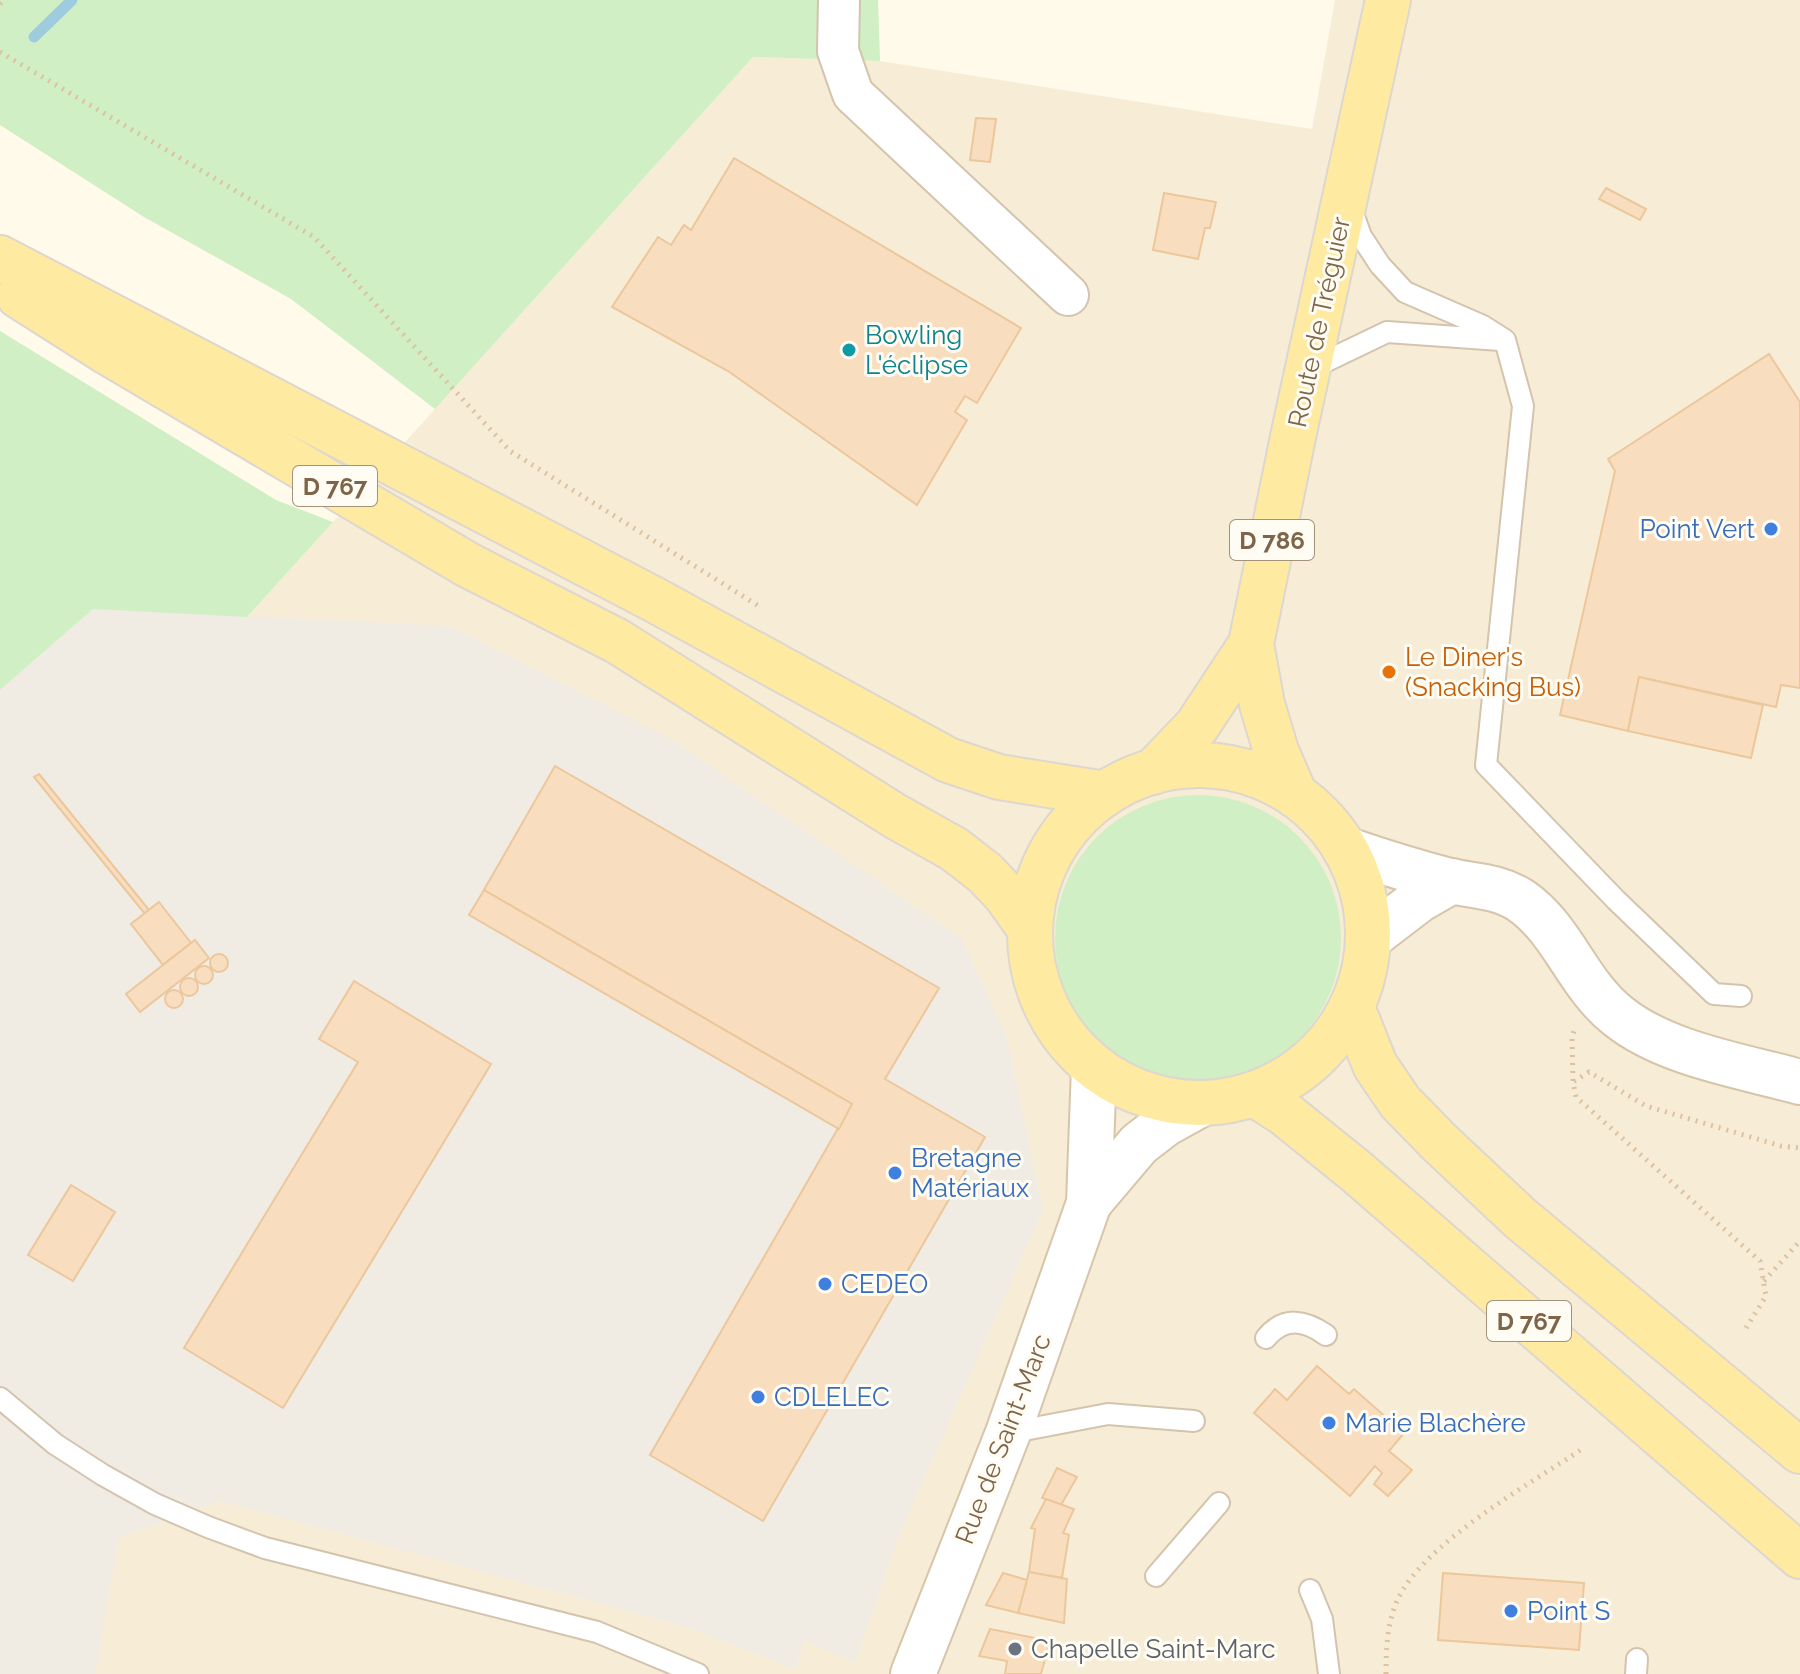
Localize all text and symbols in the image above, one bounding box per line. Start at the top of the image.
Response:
street label: Route de Tréguier [1282,214,1356,430]
place label: Bowling L'éclipse [865,320,968,380]
marker: Bowling L'éclipse [840,341,858,359]
road number: D 767 [293,466,377,506]
place label: Point Vert [1639,514,1755,544]
road number: D 786 [1230,520,1314,560]
marker: Point Vert [1762,520,1780,538]
place label: Le Diner's (Snacking Bus) [1405,642,1581,702]
marker: Le Diner's (Snacking Bus) [1380,663,1398,681]
place label: Bretagne Matériaux [911,1143,1029,1203]
marker: Bretagne Matériaux [886,1164,904,1182]
place label: CEDEO [841,1269,928,1299]
marker: CEDEO [816,1275,834,1293]
road number: D 767 [1487,1301,1571,1341]
street label: Rue de Saint-Marc [949,1330,1057,1548]
place label: CDLELEC [774,1382,890,1412]
marker: CDLELEC [749,1388,767,1406]
place label: Marie Blachère [1345,1408,1526,1438]
marker: Marie Blachère [1320,1414,1338,1432]
place label: Point S [1527,1596,1610,1626]
marker: Point S [1502,1602,1520,1620]
place label: Chapelle Saint-Marc [1031,1634,1276,1664]
marker: Chapelle Saint-Marc [1006,1640,1024,1658]

